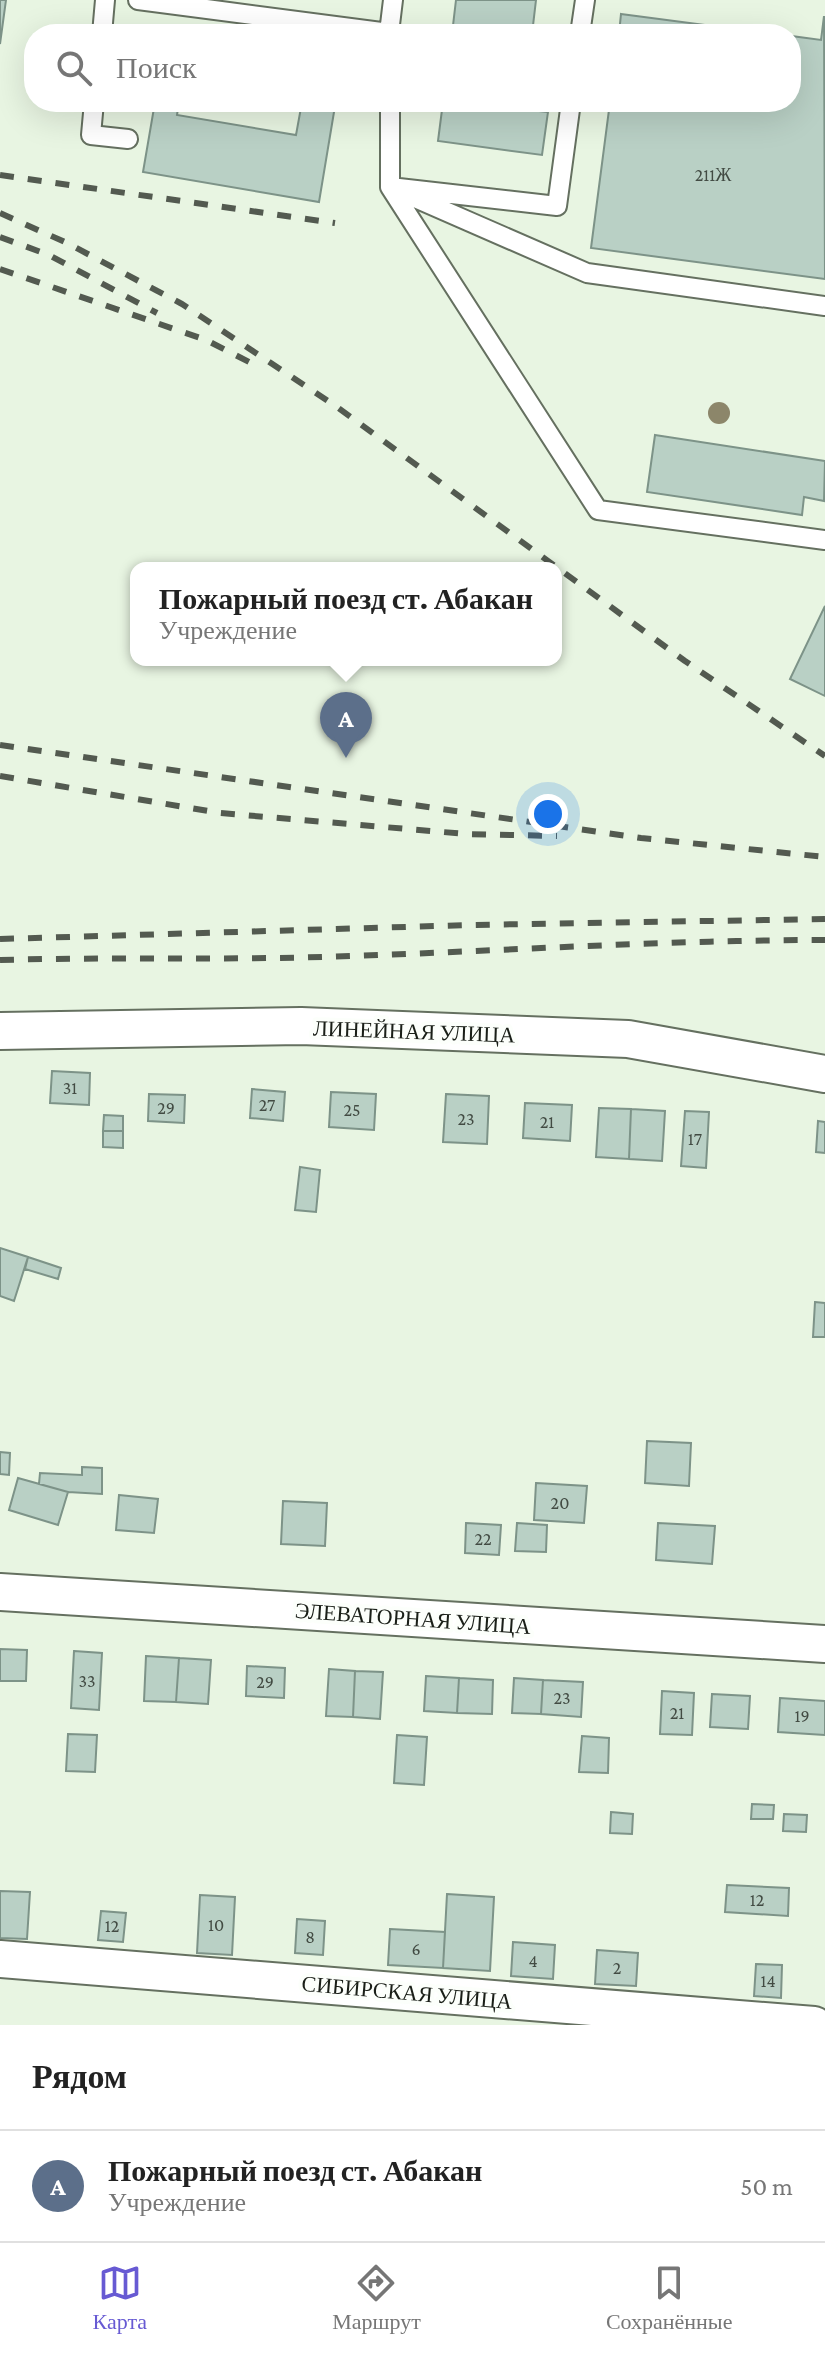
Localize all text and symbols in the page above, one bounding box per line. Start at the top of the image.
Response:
search box [24,24,801,112]
icon: search [52,46,96,90]
text: Поиск [116,51,197,84]
house number: 211Ж [695,165,732,185]
popup [130,562,562,666]
text: Пожарный поезд ст. Абакан [159,582,533,615]
text: Учреждение [159,616,297,645]
pin: A [320,692,372,758]
your location [528,794,568,834]
street label: ЛИНЕЙНАЯ УЛИЦА [312,1015,516,1048]
house number: 31 [63,1078,77,1098]
house number: 27 [259,1095,275,1115]
house number: 29 [157,1098,175,1118]
house number: 25 [343,1100,361,1120]
house number: 23 [457,1109,475,1129]
house number: 21 [540,1112,554,1132]
house number: 17 [688,1129,702,1149]
house number: 20 [551,1493,569,1513]
house number: 22 [474,1529,492,1549]
street label: ЭЛЕВАТОРНАЯ УЛИЦА [294,1598,532,1639]
house number: 33 [79,1671,96,1691]
house number: 29 [256,1672,274,1692]
house number: 23 [553,1688,571,1708]
house number: 21 [670,1703,684,1723]
house number: 19 [794,1706,810,1726]
house number: 12 [750,1890,764,1910]
house number: 10 [208,1915,224,1935]
house number: 12 [105,1916,119,1936]
house number: 8 [305,1927,315,1947]
house number: 6 [411,1939,421,1959]
house number: 4 [528,1951,538,1971]
house number: 2 [613,1958,621,1978]
street label: СИБИРСКАЯ УЛИЦА [301,1971,513,2014]
house number: 14 [760,1971,776,1991]
text: Рядом [32,2058,127,2095]
text: Пожарный поезд ст. Абакан [108,2154,482,2187]
text: A [50,2172,66,2201]
text: 50 m [740,2172,793,2201]
text: Учреждение [108,2188,246,2217]
tab: Карта [93,2261,147,2335]
tab: Маршрут [332,2261,421,2335]
tab: Сохранённые [606,2261,732,2335]

